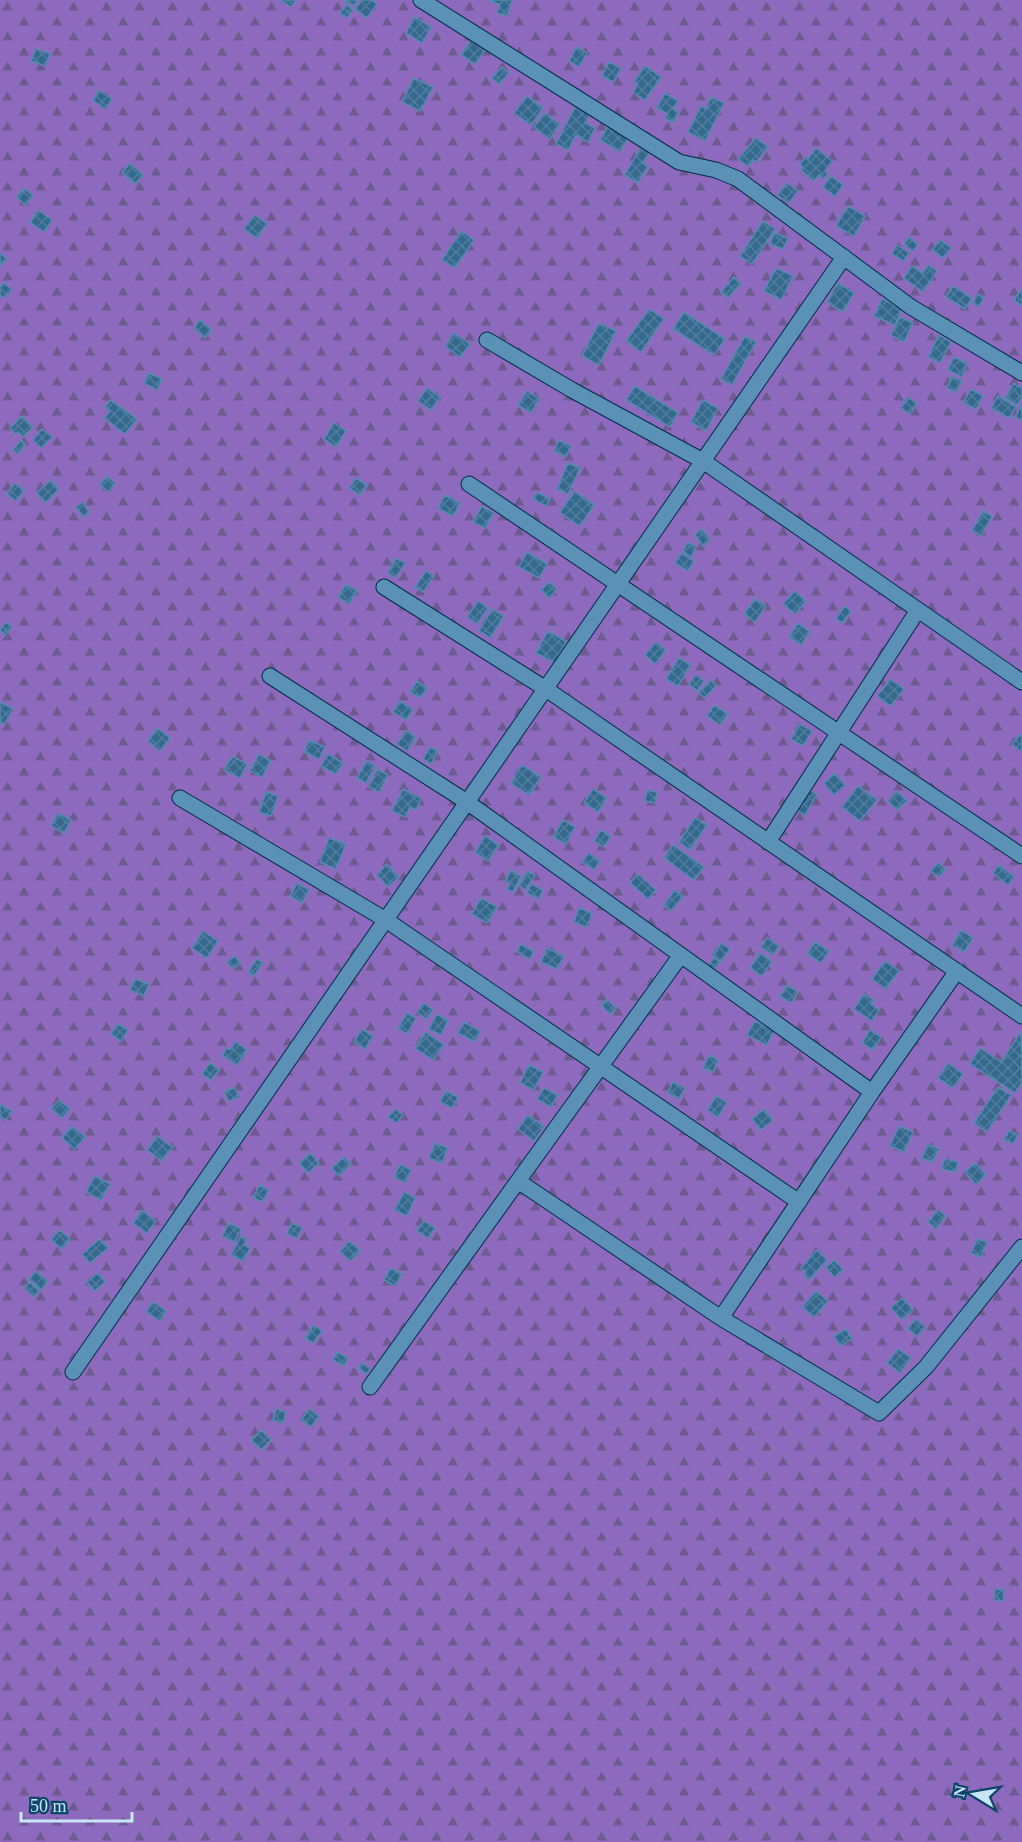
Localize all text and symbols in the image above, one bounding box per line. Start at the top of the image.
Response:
north arrow [944,1764,1004,1824]
text: N [950,1784,969,1799]
scale bar [21,1785,132,1823]
text: 50 m [30,1796,67,1816]

